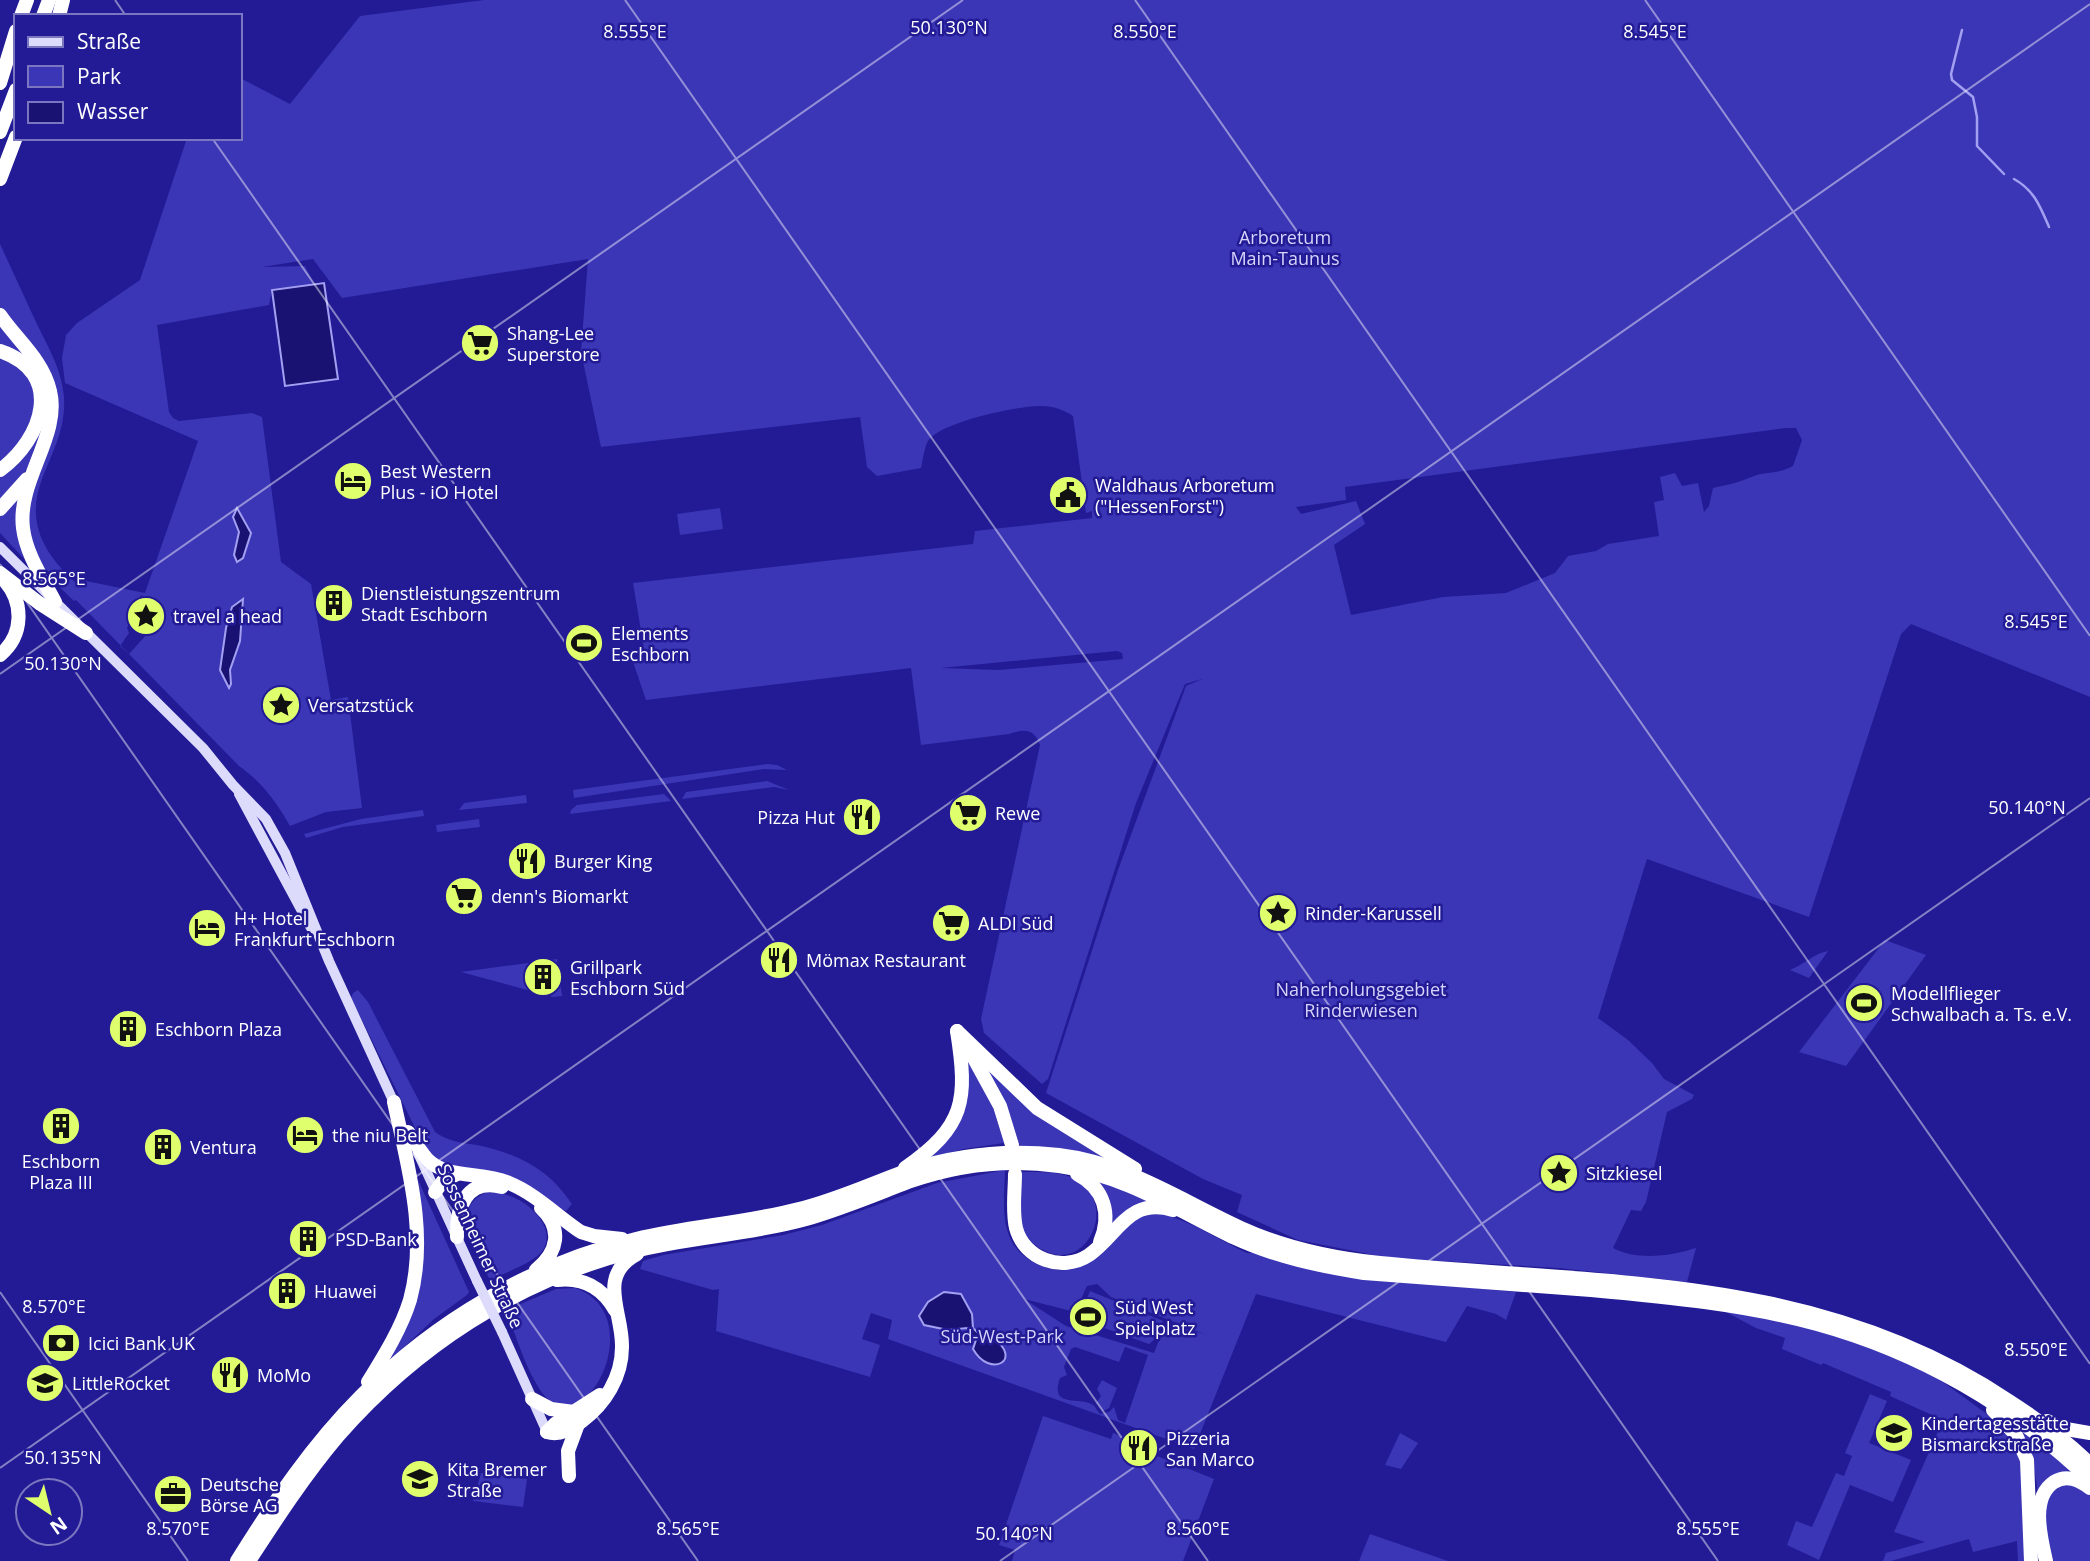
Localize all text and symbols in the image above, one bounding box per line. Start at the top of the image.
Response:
legend [14,14,242,140]
text: 50.130°N [910,15,988,39]
text: 8.555°E [603,19,667,43]
text: 8.550°E [1113,19,1177,43]
text: 8.545°E [1623,19,1687,43]
text: Straße [77,27,141,55]
text: Park [77,62,121,90]
text: Wasser [77,97,149,125]
park label: Arboretum Main-Taunus [1230,225,1340,270]
place label: Shang-Lee Superstore [507,321,600,366]
supermarket icon: Shang-Lee Superstore [459,322,501,364]
place label: Best Western Plus - iO Hotel [380,459,499,504]
hotel icon: Best Western Plus - iO Hotel [332,460,374,502]
place label: Waldhaus Arboretum ("HessenForst") [1095,473,1275,518]
public building icon: Waldhaus Arboretum ("HessenForst") [1047,474,1089,516]
text: 8.565°E [22,566,86,590]
place label: Dienstleistungszentrum Stadt Eschborn [361,581,560,626]
building icon: Dienstleistungszentrum Stadt Eschborn [313,582,355,624]
place icon: travel a head [125,595,167,637]
place label: travel a head [173,604,282,628]
text: 8.545°E [2004,609,2068,633]
place label: Elements Eschborn [611,621,689,666]
sports icon: Elements Eschborn [563,622,605,664]
text: 50.130°N [24,651,102,675]
place icon: Versatzstück [260,684,302,726]
place label: Versatzstück [308,693,414,717]
supermarket icon: Rewe [947,792,989,834]
text: 50.140°N [1988,795,2066,819]
restaurant icon: Pizza Hut [841,796,883,838]
place label: Rewe [995,801,1040,825]
place label: Pizza Hut [757,805,835,829]
restaurant icon: Burger King [506,840,548,882]
place label: Burger King [554,849,653,873]
supermarket icon: denn's Biomarkt [443,875,485,917]
place label: denn's Biomarkt [491,884,628,908]
place icon: Rinder-Karussell [1257,892,1299,934]
place label: Rinder-Karussell [1305,901,1442,925]
supermarket icon: ALDI Süd [930,902,972,944]
place label: H+ Hotel Frankfurt Eschborn [234,906,395,951]
hotel icon: H+ Hotel Frankfurt Eschborn [186,907,228,949]
place label: ALDI Süd [978,911,1053,935]
restaurant icon: Mömax Restaurant [758,939,800,981]
place label: Mömax Restaurant [806,948,966,972]
place label: Grillpark Eschborn Süd [570,955,685,1000]
building icon: Grillpark Eschborn Süd [522,956,564,998]
park label: Naherholungsgebiet Rinderwiesen [1276,977,1446,1022]
place label: Modellflieger Schwalbach a. Ts. e.V. [1891,981,2072,1026]
sports icon: Modellflieger Schwalbach a. Ts. e.V. [1843,982,1885,1024]
building icon: Eschborn Plaza [107,1008,149,1050]
place label: Eschborn Plaza [155,1017,282,1041]
building icon: Eschborn Plaza III [40,1105,82,1147]
hotel icon: the niu Belt [284,1114,326,1156]
place label: the niu Belt [332,1123,428,1147]
building icon: Ventura [142,1126,184,1168]
place label: Ventura [190,1135,257,1159]
place label: Eschborn Plaza III [22,1149,100,1194]
place icon: Sitzkiesel [1538,1152,1580,1194]
street label: Sossenheimer Straße [432,1160,530,1332]
place label: Sitzkiesel [1586,1161,1663,1185]
building icon: PSD-Bank [287,1218,329,1260]
place label: PSD-Bank [335,1227,417,1251]
building icon: Huawei [266,1270,308,1312]
place label: Huawei [314,1279,377,1303]
text: 8.570°E [22,1294,86,1318]
place label: Süd West Spielplatz [1115,1295,1196,1340]
sports icon: Süd West Spielplatz [1067,1296,1109,1338]
bank icon: Icici Bank UK [40,1322,82,1364]
park label: Süd-West-Park [941,1324,1064,1348]
place label: Icici Bank UK [88,1331,196,1355]
text: 8.550°E [2004,1337,2068,1361]
restaurant icon: MoMo [209,1354,251,1396]
school or university icon: LittleRocket [24,1362,66,1404]
place label: MoMo [257,1363,311,1387]
place label: LittleRocket [72,1371,170,1395]
place label: Kindertagesstätte Bismarckstraße [1921,1411,2069,1456]
school or university icon: Kindertagesstätte Bismarckstraße [1873,1412,1915,1454]
place label: Pizzeria San Marco [1166,1426,1255,1471]
restaurant icon: Pizzeria San Marco [1118,1427,1160,1469]
text: 50.135°N [24,1445,102,1469]
place label: Kita Bremer Straße [447,1457,548,1502]
school or university icon: Kita Bremer Straße [399,1458,441,1500]
place label: Deutsche Börse AG [200,1472,279,1517]
office icon: Deutsche Börse AG [152,1473,194,1515]
north arrow [14,1477,84,1547]
text: N [45,1511,73,1541]
text: 8.570°E [146,1516,210,1540]
text: 8.565°E [656,1516,720,1540]
text: 8.560°E [1166,1516,1230,1540]
text: 8.555°E [1676,1516,1740,1540]
text: 50.140°N [975,1521,1053,1545]

